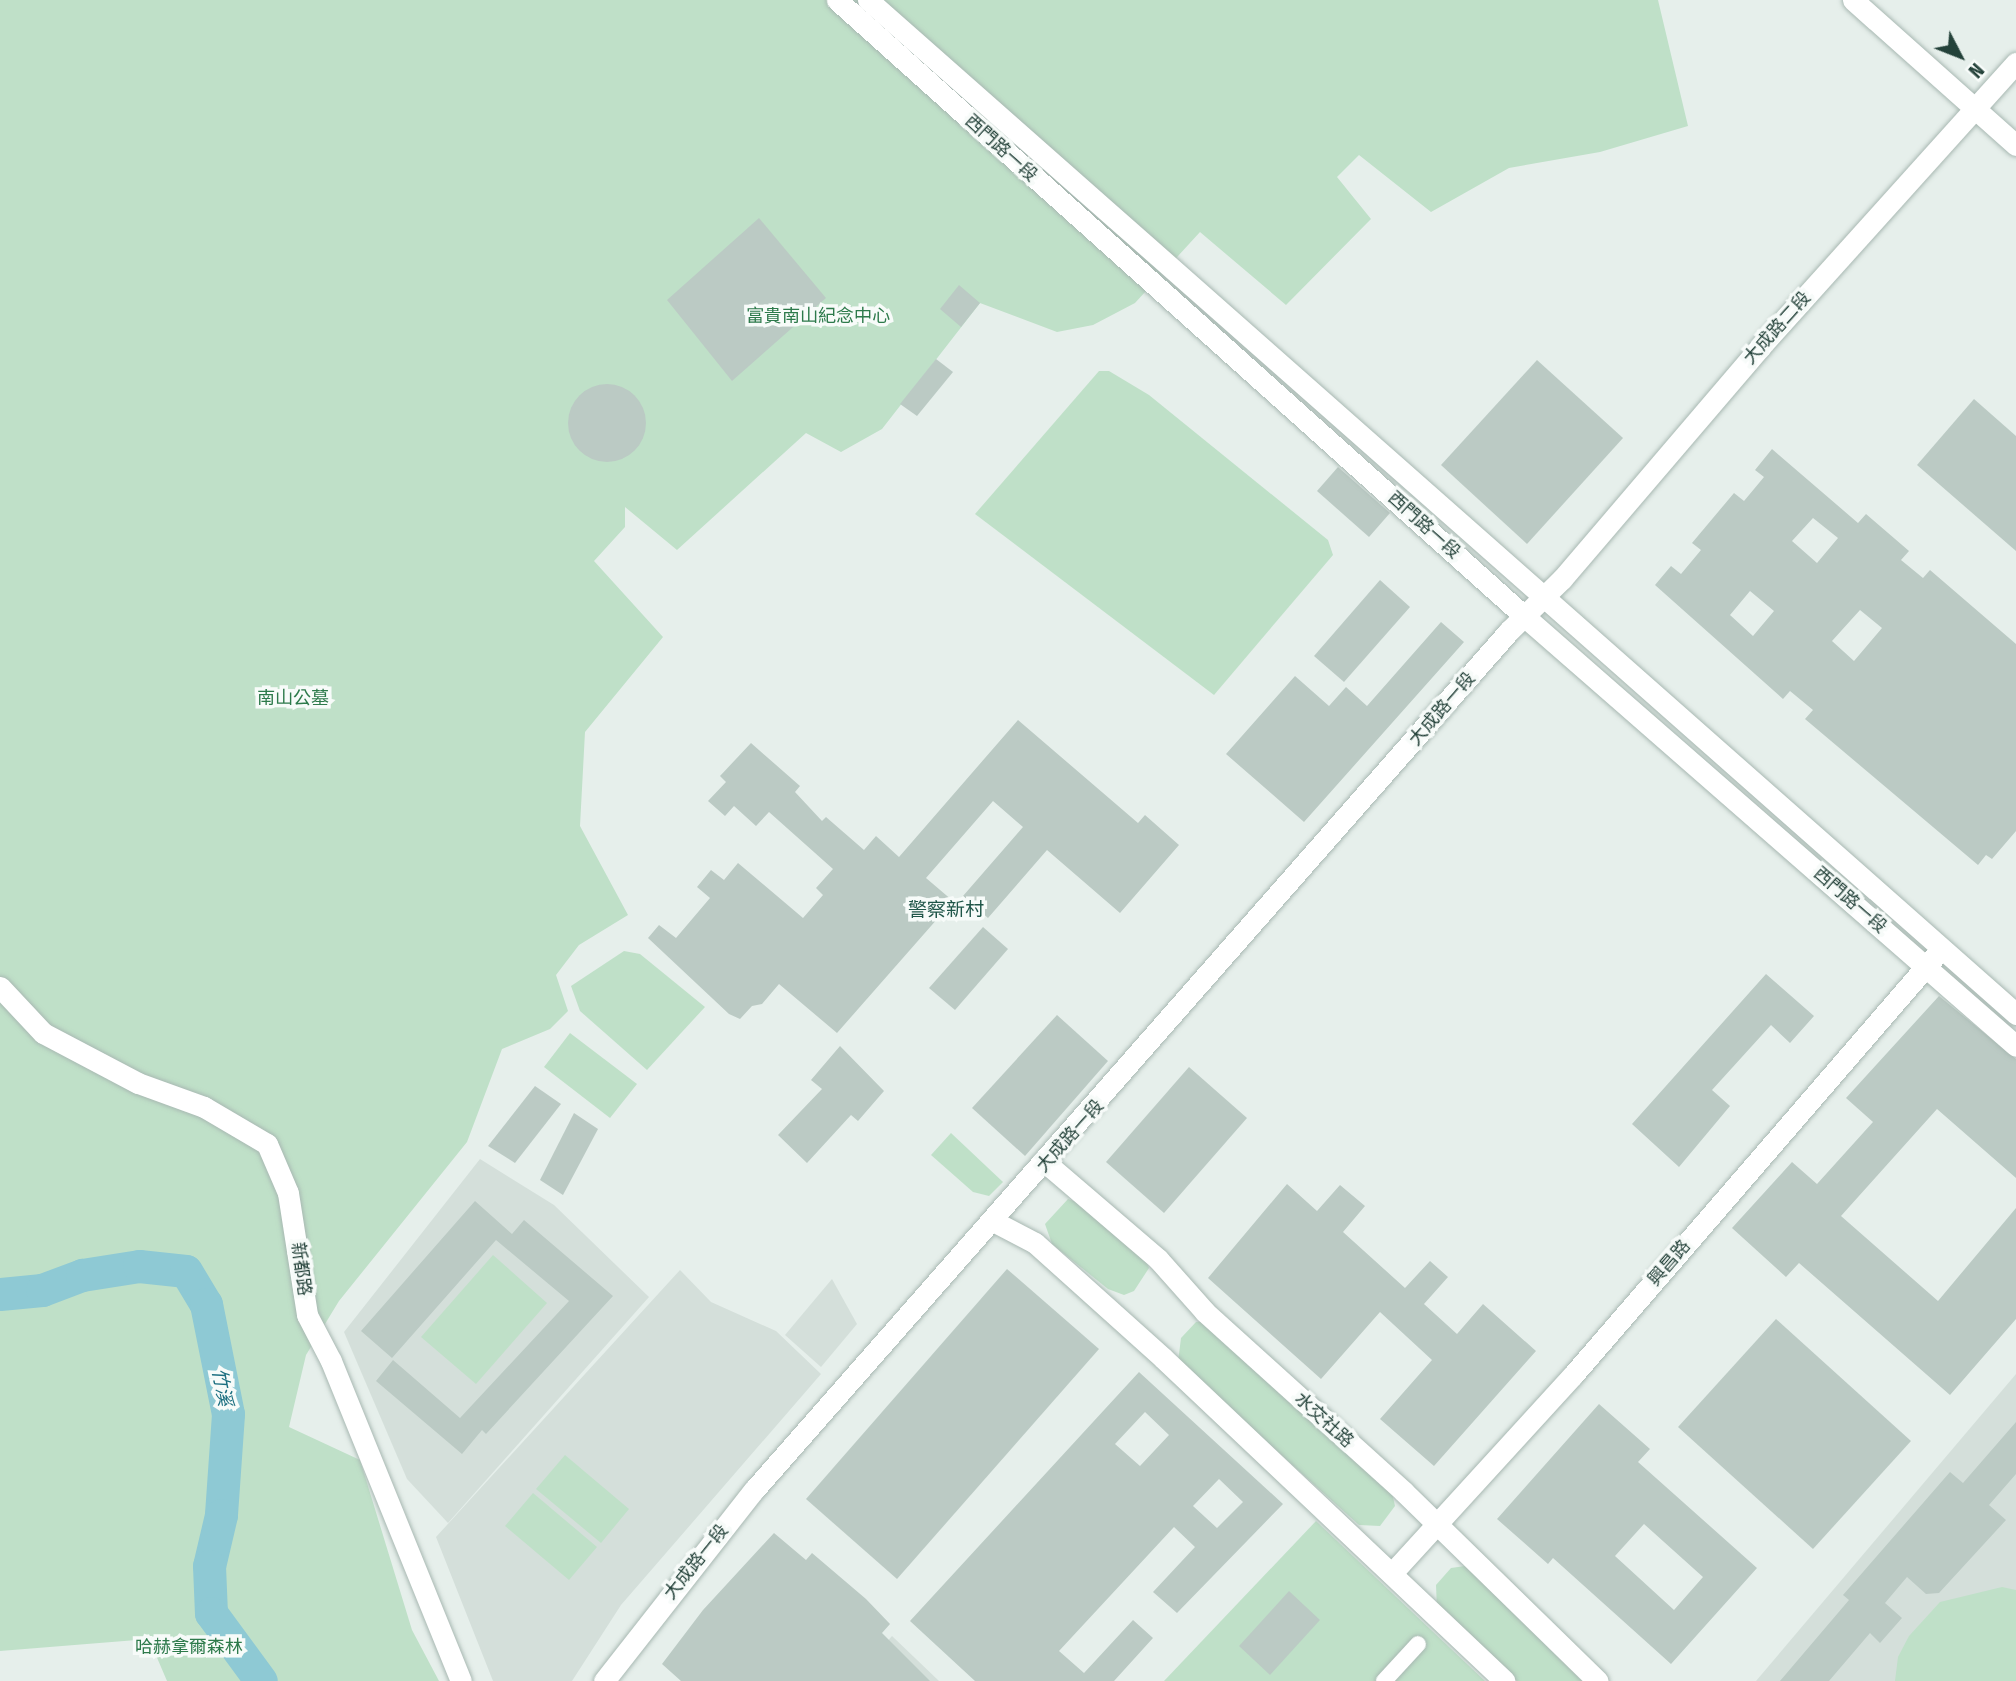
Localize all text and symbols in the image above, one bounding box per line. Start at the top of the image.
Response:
north arrow [1925,21,1995,91]
text: N [1964,58,1988,82]
street label: 西門路一段 [960,110,1042,186]
street label: 大成路二段 [1739,287,1815,369]
park label: 富貴南山紀念中心 [746,305,890,327]
street label: 西門路一段 [1383,487,1465,563]
street label: 大成路一段 [1404,668,1480,750]
park label: 南山公墓 [257,687,329,709]
street label: 西門路一段 [1809,862,1891,938]
district label: 警察新村 [908,899,984,921]
street label: 大成路一段 [1032,1095,1108,1177]
street label: 興昌路 [1643,1236,1695,1290]
street label: 新都路 [287,1241,315,1297]
water label: 竹溪 [207,1366,237,1408]
street label: 水交社路 [1290,1388,1358,1452]
street label: 大成路一段 [659,1520,733,1604]
park label: 哈赫拿爾森林 [135,1636,243,1658]

